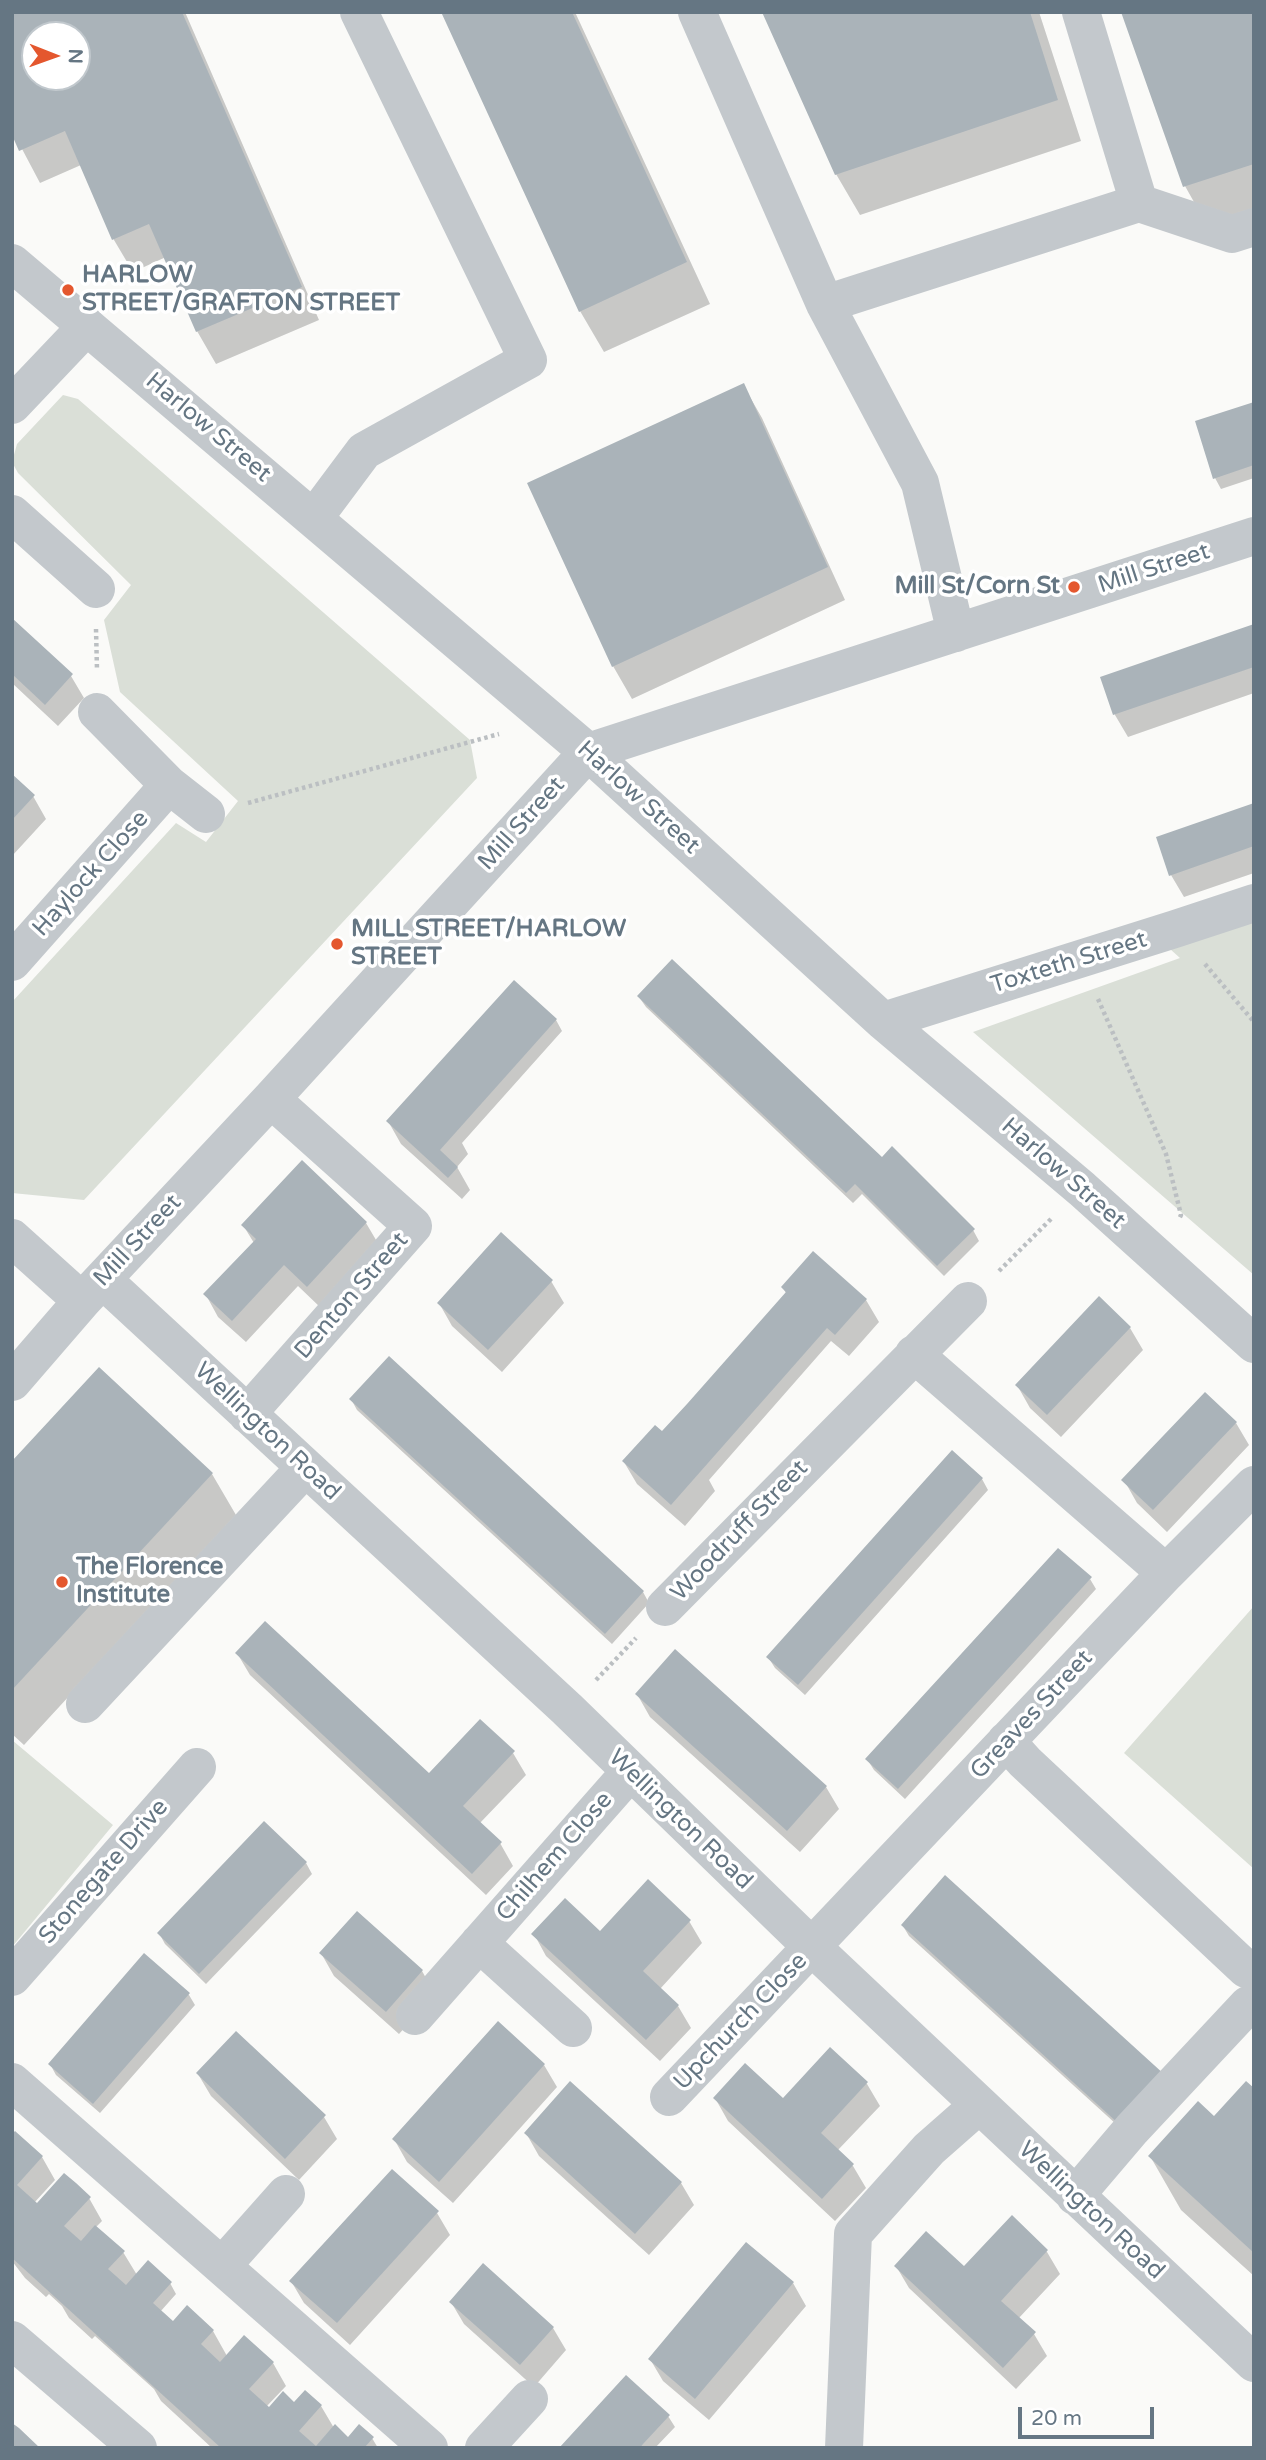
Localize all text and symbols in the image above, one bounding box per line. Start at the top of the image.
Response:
north arrow [21,21,91,91]
text: N [64,49,86,64]
place label: HARLOW STREET/GRAFTON STREET [82,262,400,318]
marker: HARLOW STREET/GRAFTON STREET [60,282,76,298]
street label: Harlow Street [139,367,277,489]
street label: Mill Street [1095,537,1213,601]
place label: Mill St/Corn St [894,573,1060,601]
marker: Mill St/Corn St [1066,579,1082,595]
street label: Harlow Street [571,735,705,861]
street label: Mill Street [473,771,571,877]
street label: Haylock Close [27,805,155,943]
place label: MILL STREET/HARLOW STREET [351,916,626,972]
street label: Toxteth Street [988,926,1150,1000]
marker: MILL STREET/HARLOW STREET [329,936,345,952]
street label: Harlow Street [995,1112,1131,1236]
street label: Mill Street [88,1189,188,1293]
street label: Denton Street [289,1227,415,1365]
street label: Wellington Road [188,1357,346,1507]
street label: Woodruff Street [665,1455,815,1607]
place label: The Florence Institute [76,1554,223,1610]
marker: The Florence Institute [54,1574,70,1590]
street label: Greaves Street [965,1644,1099,1786]
street label: Wellington Road [602,1744,758,1896]
street label: Chilhem Close [491,1786,619,1928]
street label: Stonegate Drive [33,1794,175,1950]
street label: Upchurch Close [668,1947,814,2097]
street label: Wellington Road [1012,2136,1170,2286]
scale bar [1021,2394,1158,2438]
text: 20 m [1031,2406,1082,2431]

